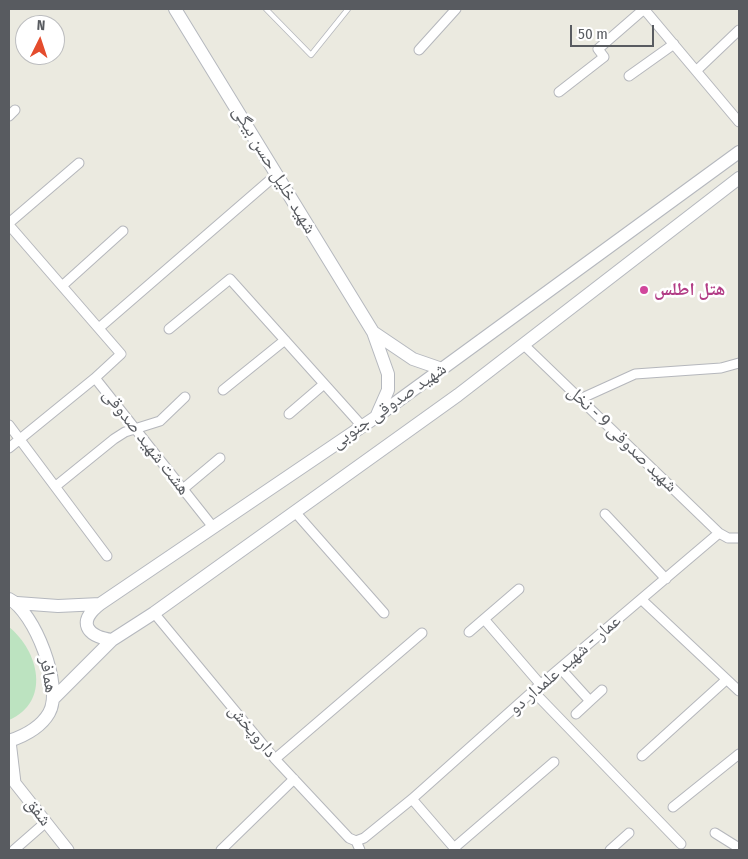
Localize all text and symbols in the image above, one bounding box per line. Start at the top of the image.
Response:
north arrow [15,15,65,65]
scale bar [573,15,657,47]
text: N [36,17,46,34]
text: 50 m [578,25,608,43]
street label: شهید خلیل حسن بیگی [227,102,321,238]
place label: هتل اطلس [654,279,725,301]
marker: هتل اطلس [638,284,650,296]
street label: شهید صدوقی جنوبی [327,358,451,454]
street label: شهید صدوقی 9 - نخل [562,381,682,497]
street label: هشت شهید صدوقی [98,385,194,499]
street label: عمار - شهید علمدار دو [504,610,626,720]
street label: همافر [35,656,61,694]
street label: داروپخش [223,700,281,762]
street label: شفق [20,793,56,831]

